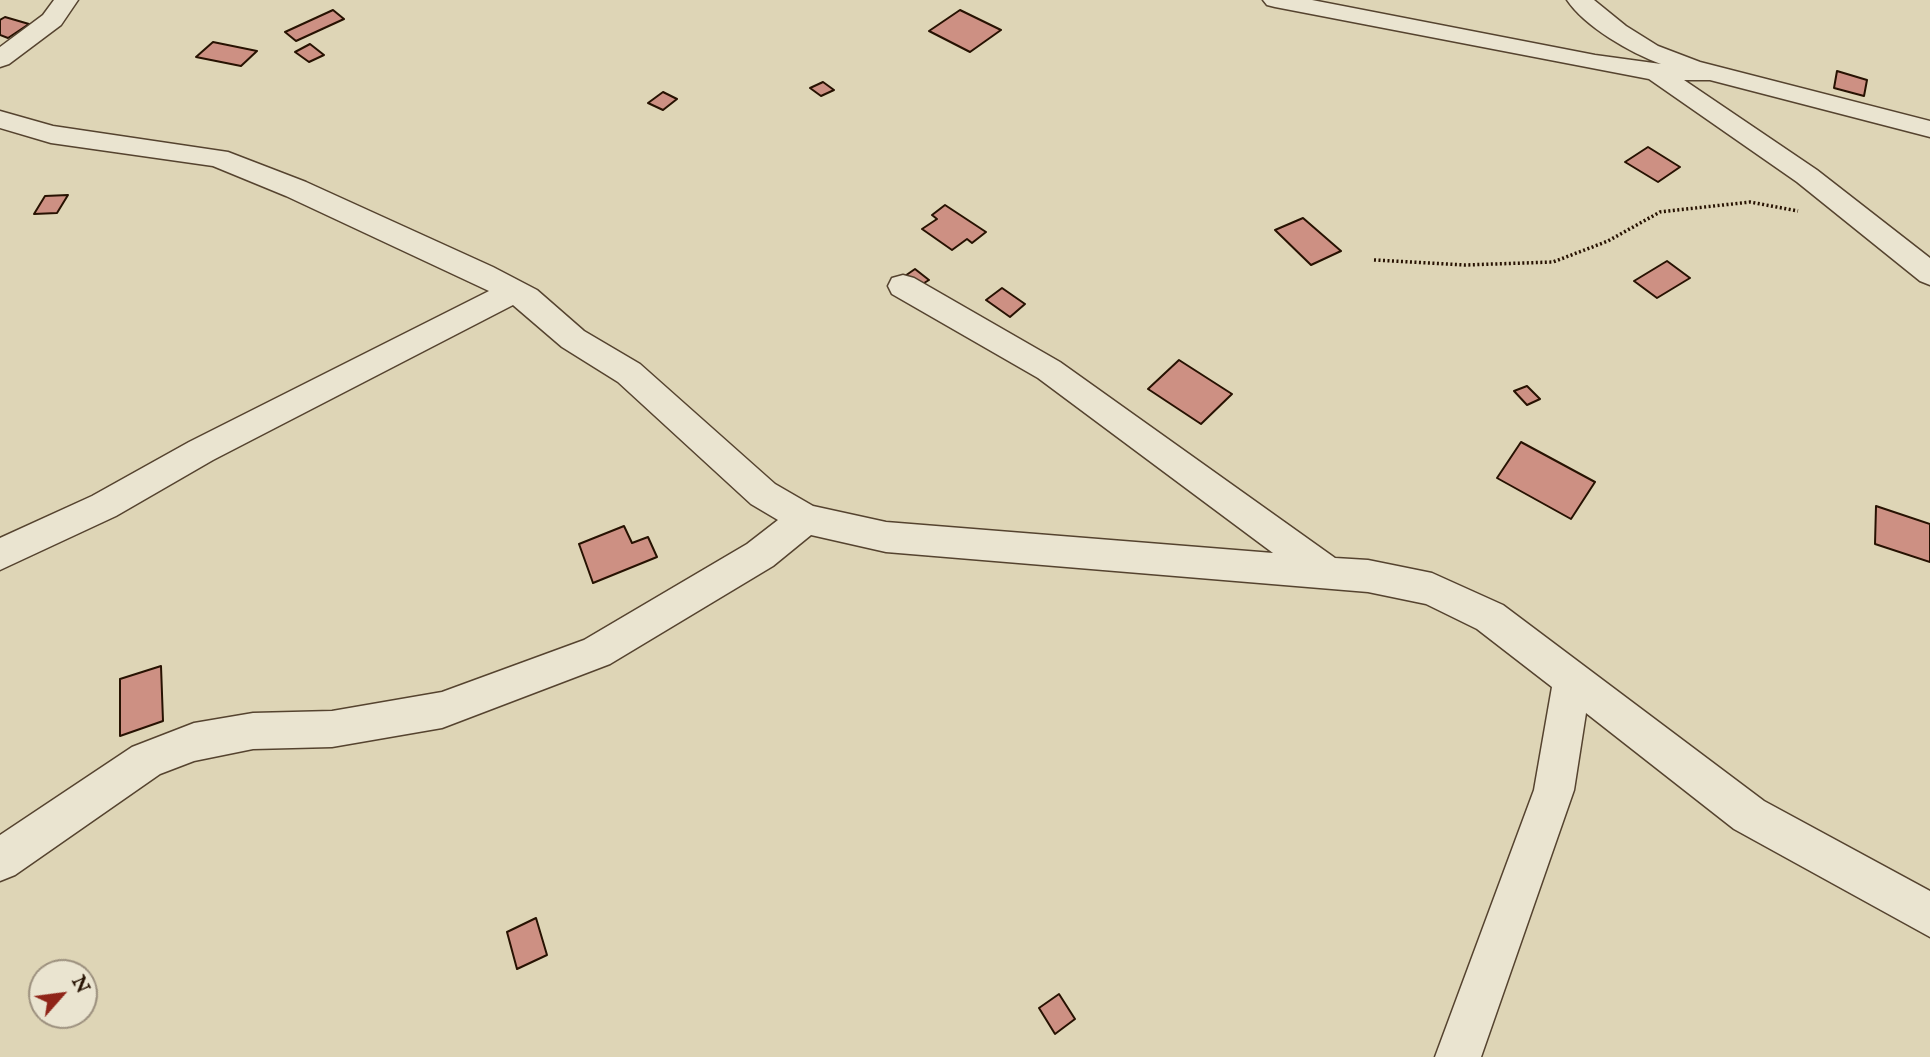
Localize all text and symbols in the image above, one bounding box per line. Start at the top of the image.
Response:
north arrow [28,959,98,1029]
text: N [65,972,94,998]

